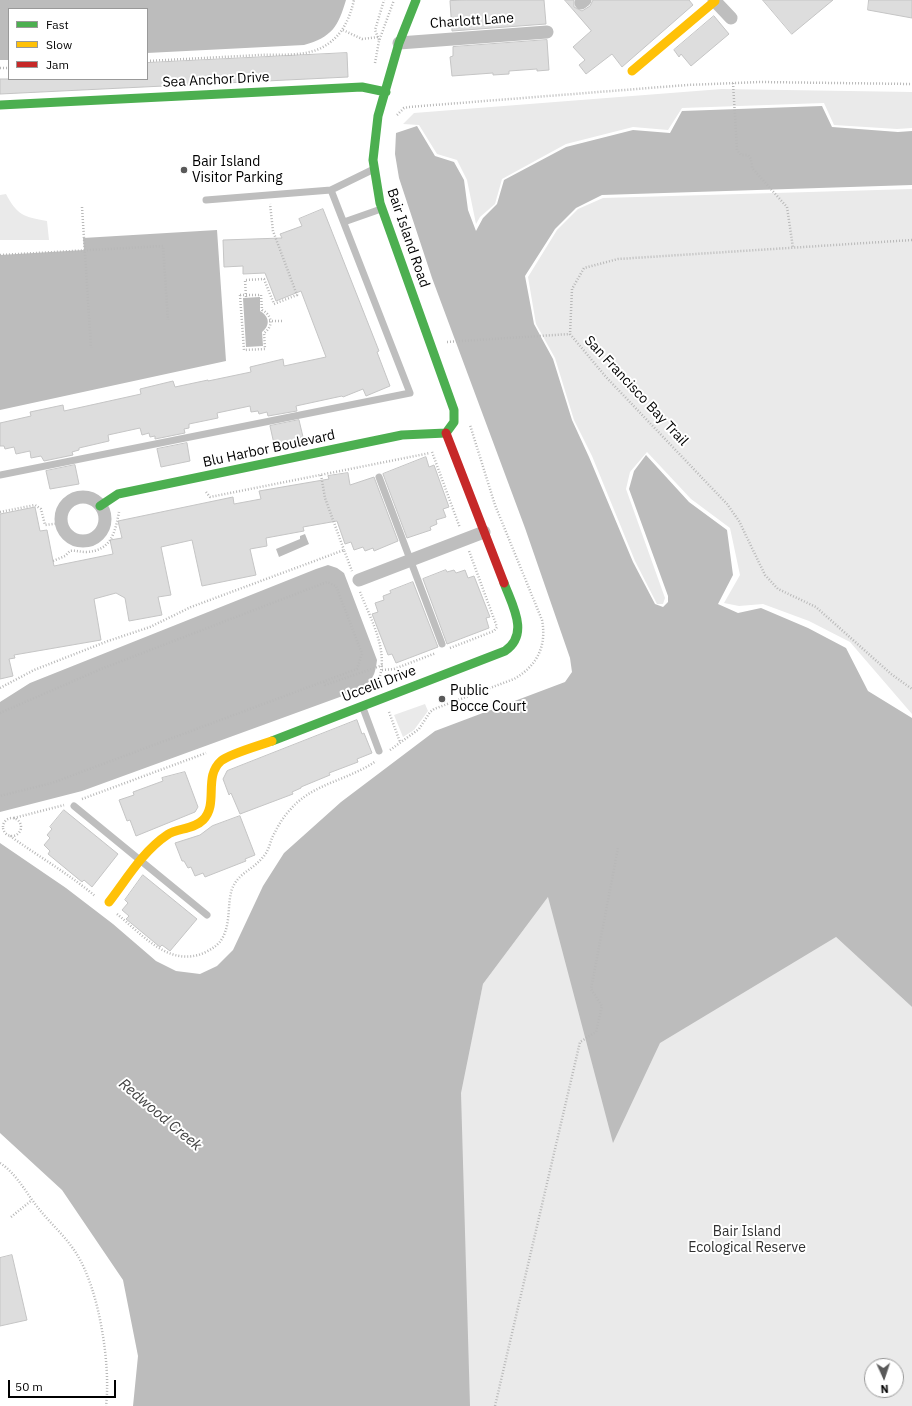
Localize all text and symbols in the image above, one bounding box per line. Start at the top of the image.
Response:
legend [8,8,148,80]
street label: Charlott Lane [430,10,514,32]
text: Fast [46,17,69,32]
text: Slow [46,37,72,52]
text: Jam [46,57,69,72]
street label: Sea Anchor Drive [162,69,270,91]
place label: Bair Island Visitor Parking [192,154,283,186]
marker: Bair Island Visitor Parking [179,165,189,175]
street label: Bair Island Road [383,186,433,290]
street label: San Francisco Bay Trail [581,332,691,450]
street label: Blu Harbor Boulevard [201,427,337,471]
street label: Uccelli Drive [340,662,418,706]
place label: Public Bocce Court [450,683,526,716]
marker: Public Bocce Court [437,694,447,704]
water label: Redwood Creek [115,1075,205,1155]
park label: Bair Island Ecological Reserve [688,1224,806,1256]
north arrow [864,1358,904,1398]
scale bar [10,1372,118,1398]
text: 50 m [15,1379,43,1394]
text: N [880,1382,889,1396]

